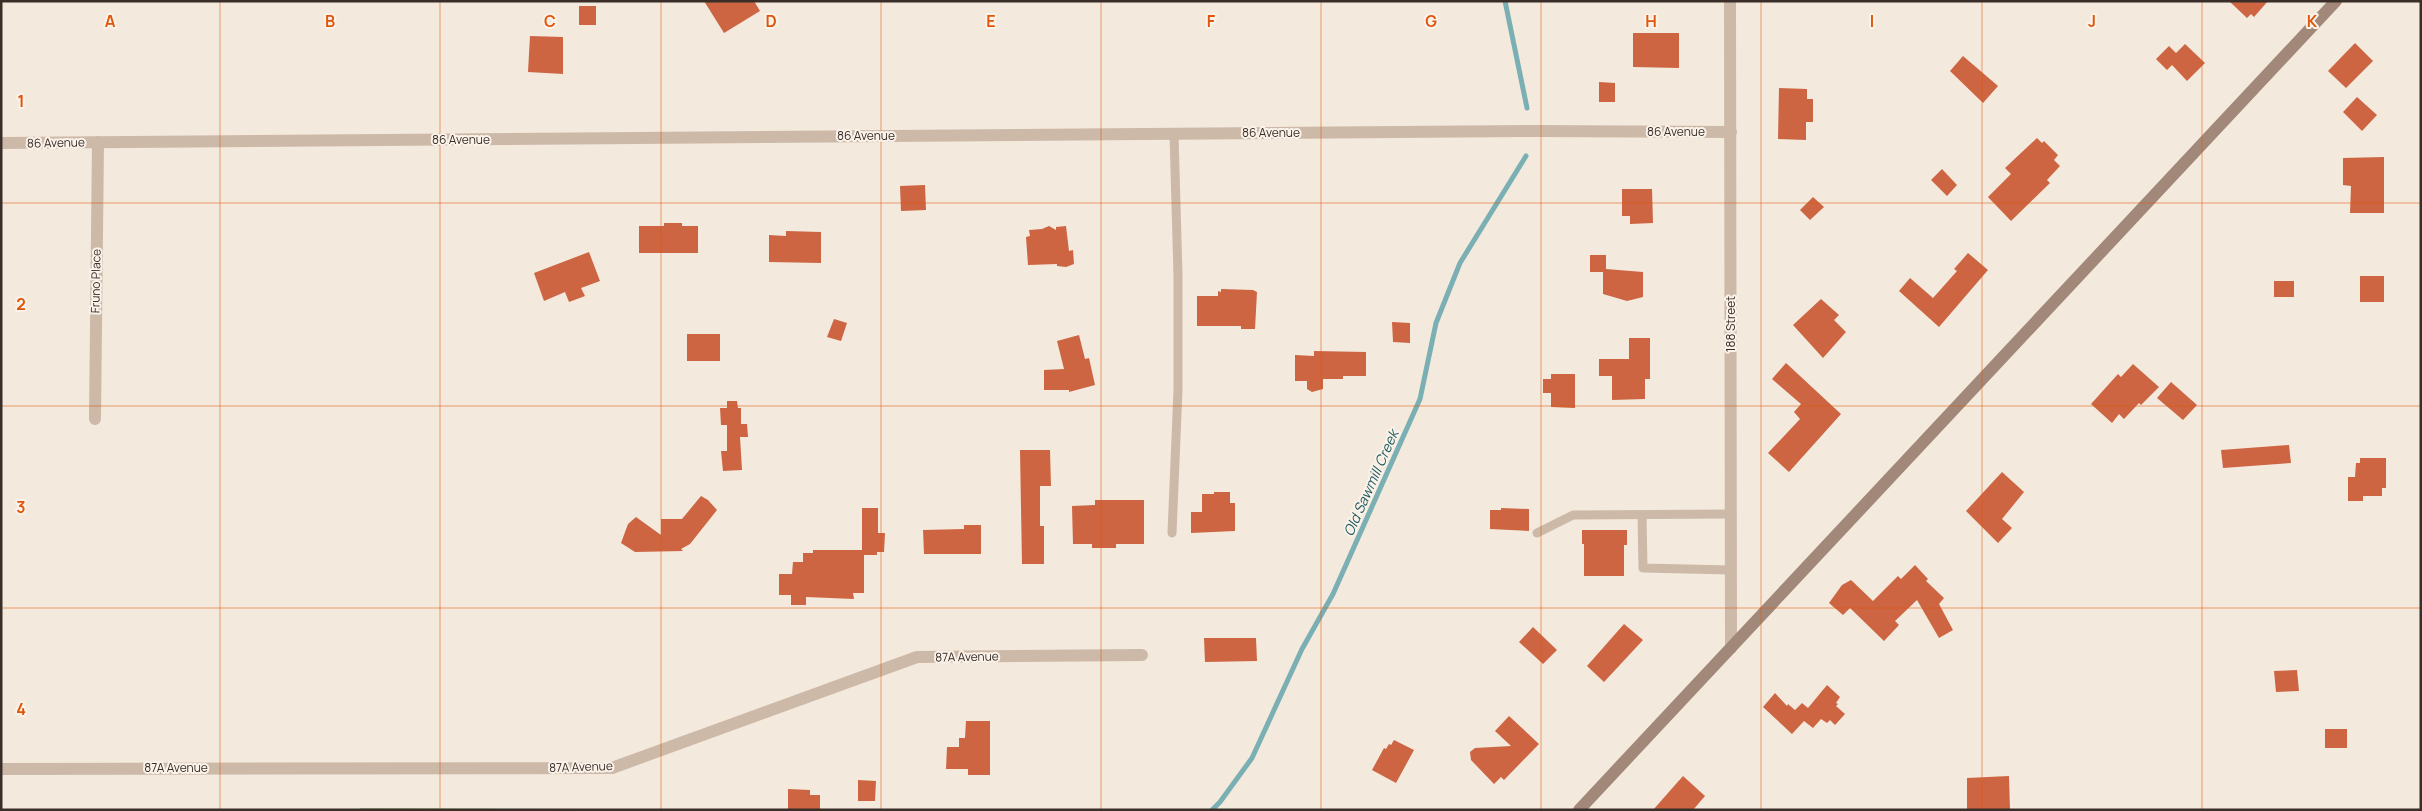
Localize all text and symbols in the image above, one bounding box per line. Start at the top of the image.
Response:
text: A [105,10,116,32]
text: B [325,10,335,32]
text: C [544,10,556,32]
text: D [765,10,777,32]
text: E [986,10,996,32]
text: F [1207,10,1216,32]
text: G [1425,10,1437,32]
text: H [1645,10,1657,32]
text: I [1870,10,1874,32]
text: J [2088,10,2096,32]
text: K [2307,10,2318,32]
text: 1 [17,90,25,112]
street label: 86 Avenue [1647,123,1705,140]
street label: 86 Avenue [1242,124,1300,141]
street label: 86 Avenue [837,127,895,144]
street label: 86 Avenue [432,131,490,148]
street label: 86 Avenue [27,133,85,152]
street label: Fruno Place [86,249,105,313]
text: 2 [16,293,26,315]
street label: 188 Street [1722,296,1739,352]
water label: Old Sawmill Creek [1339,425,1403,539]
text: 3 [16,496,26,518]
street label: 87A Avenue [935,647,999,666]
text: 4 [16,698,26,720]
street label: 87A Avenue [549,757,613,776]
street label: 87A Avenue [144,759,208,776]

